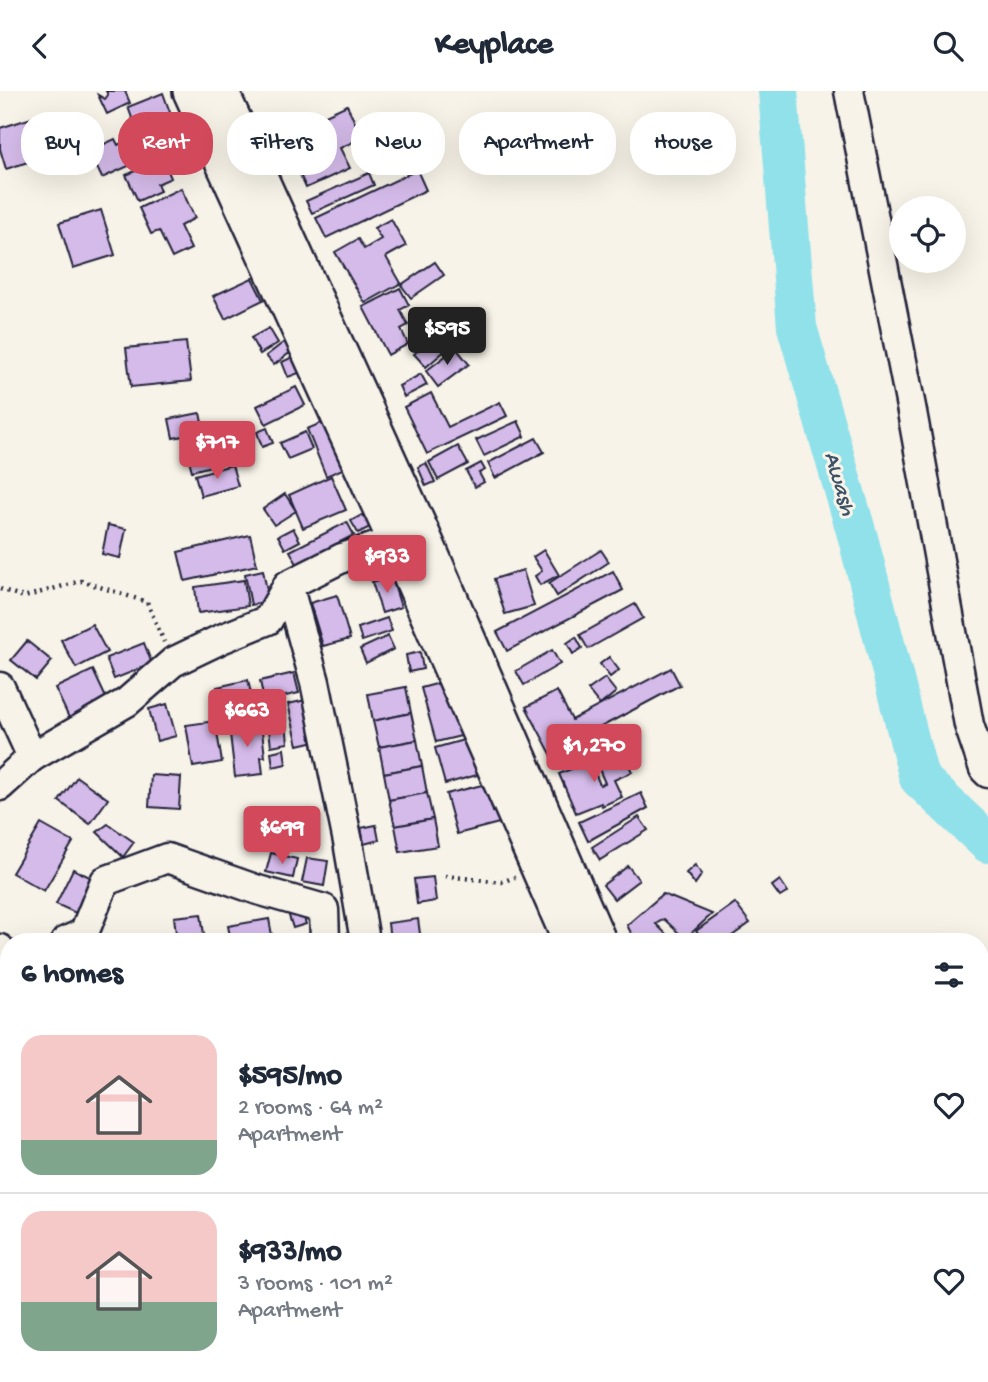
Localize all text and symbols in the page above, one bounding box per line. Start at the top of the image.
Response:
icon: back [21,27,59,65]
text: Keyplace [435,27,553,65]
icon: search [929,27,967,65]
chip: Buy [21,112,104,175]
chip: Rent [118,112,213,175]
chip: Filters [227,112,337,175]
chip: New [351,112,445,175]
chip: Apartment [459,112,616,175]
chip: House [630,112,736,175]
map controls [889,196,966,273]
button: locate [889,196,966,273]
pin: $595 [406,307,488,367]
text: $595 [424,316,470,343]
pin: $717 [176,421,258,481]
text: $717 [195,430,239,457]
water label: Awash [817,449,861,520]
pin: $933 [346,535,428,595]
text: $933 [364,544,410,571]
pin: $663 [206,689,288,749]
text: $663 [224,698,270,725]
pin: $1,270 [537,725,651,784]
text: $1,270 [562,733,626,760]
pin: $699 [241,807,323,866]
text: $699 [259,815,305,842]
icon: filters [930,956,968,994]
text: 6 homes [21,958,123,993]
text: $595/mo [238,1060,342,1095]
icon: home [77,1063,161,1147]
icon: heart [930,1086,968,1124]
text: 2 rooms · 64 m² [238,1095,383,1122]
text: Apartment [238,1122,342,1149]
text: $933/mo [238,1236,342,1271]
icon: home [77,1239,161,1323]
icon: heart [930,1262,968,1300]
text: 3 rooms · 101 m² [238,1271,393,1298]
text: Apartment [238,1298,342,1325]

